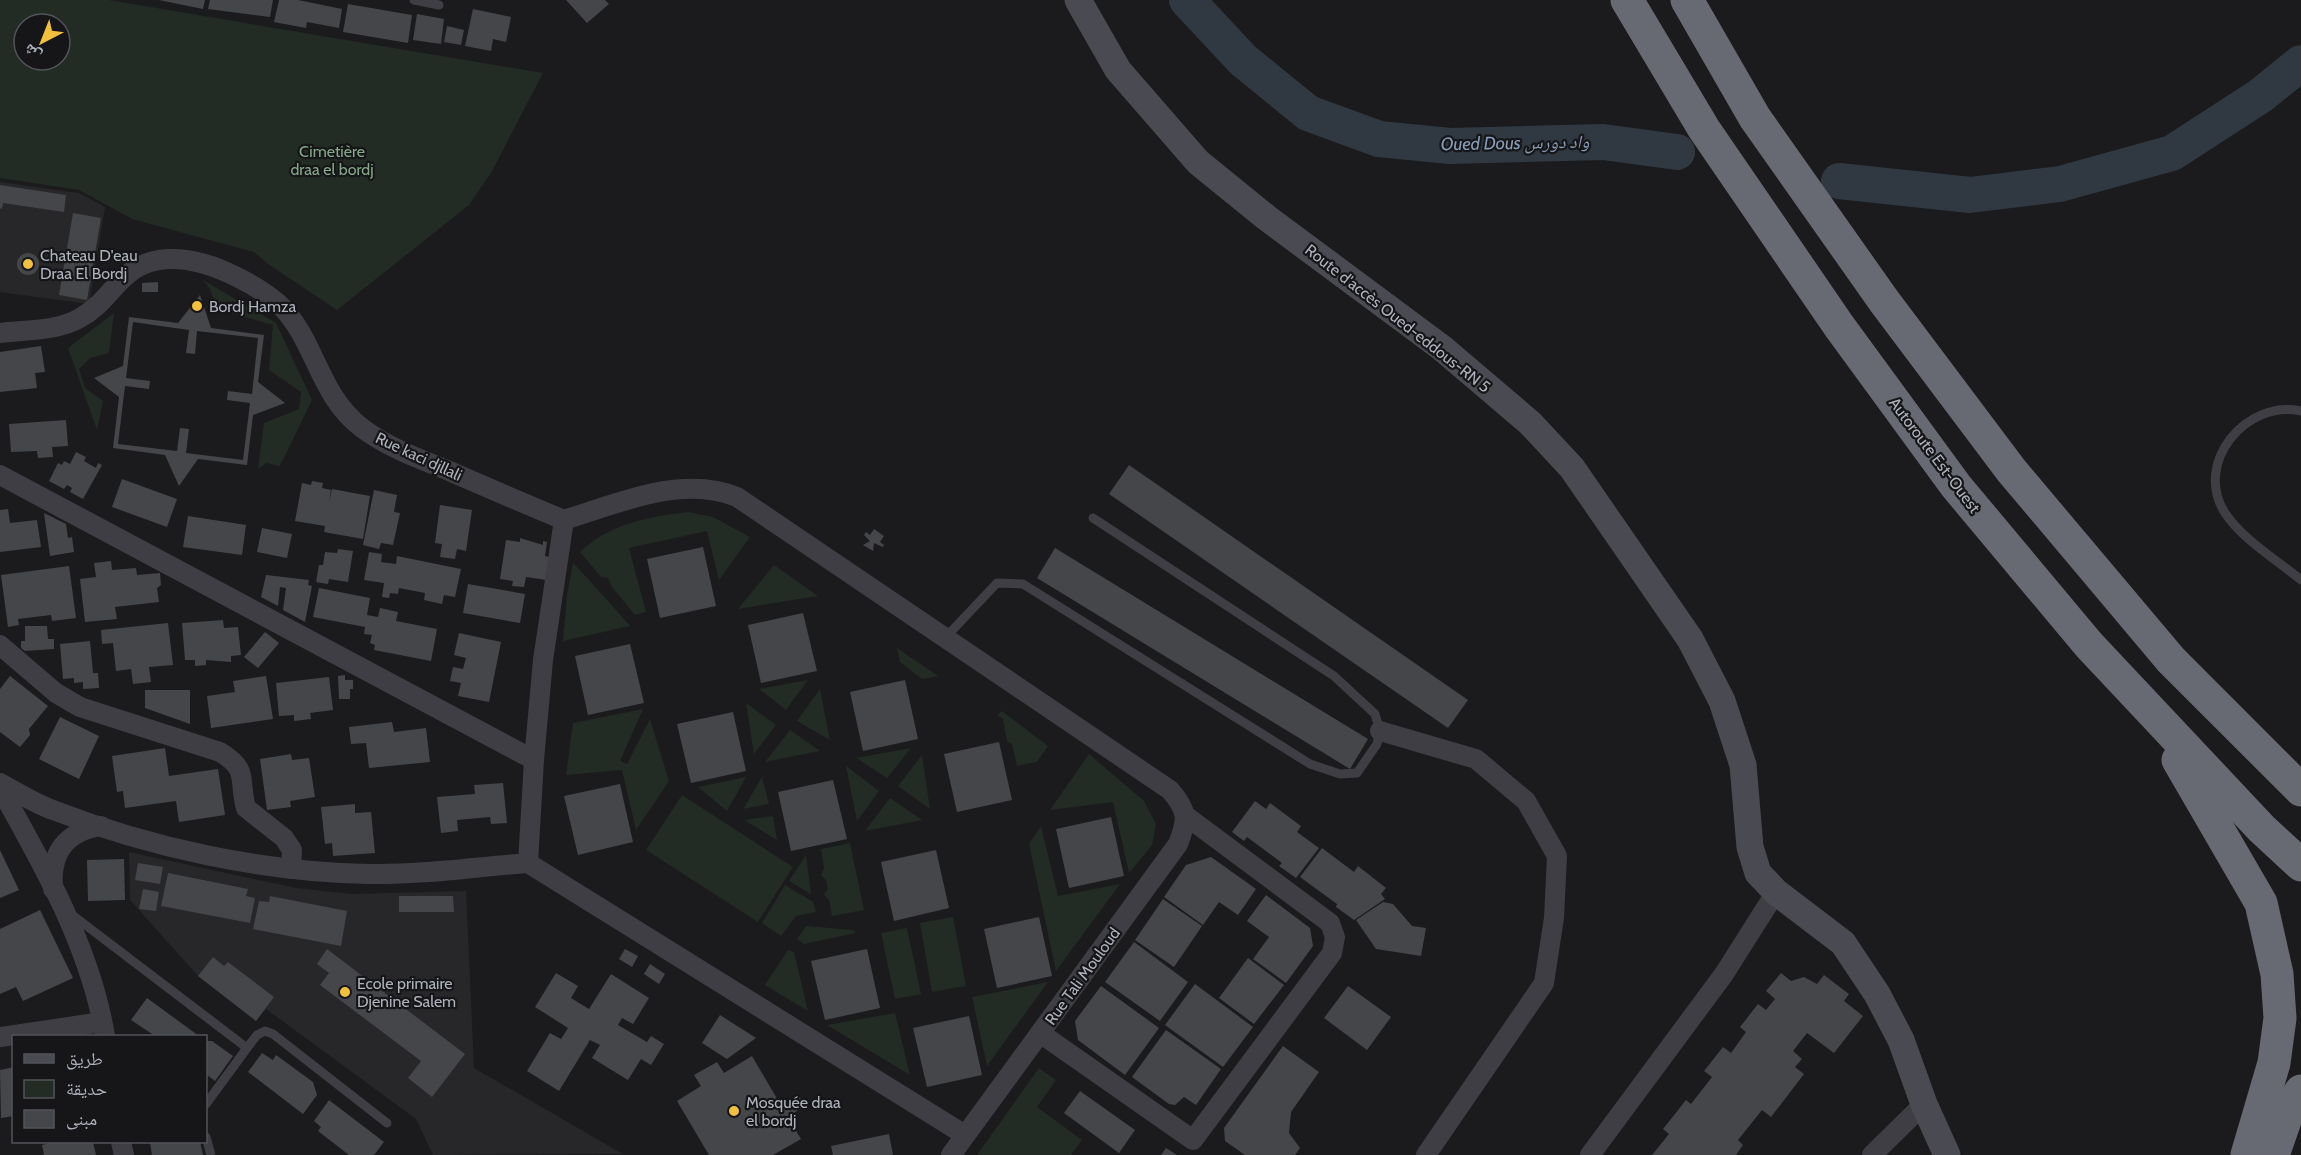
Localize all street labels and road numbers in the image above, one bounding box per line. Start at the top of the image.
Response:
street label: Route d'accès Oued-eddous-RN 5 [1301,240,1494,397]
street label: Autoroute Est-Ouest [1885,394,1985,517]
street label: Rue kaci djllali [372,428,465,485]
street label: Rue Tali Mouloud [1041,924,1124,1029]

